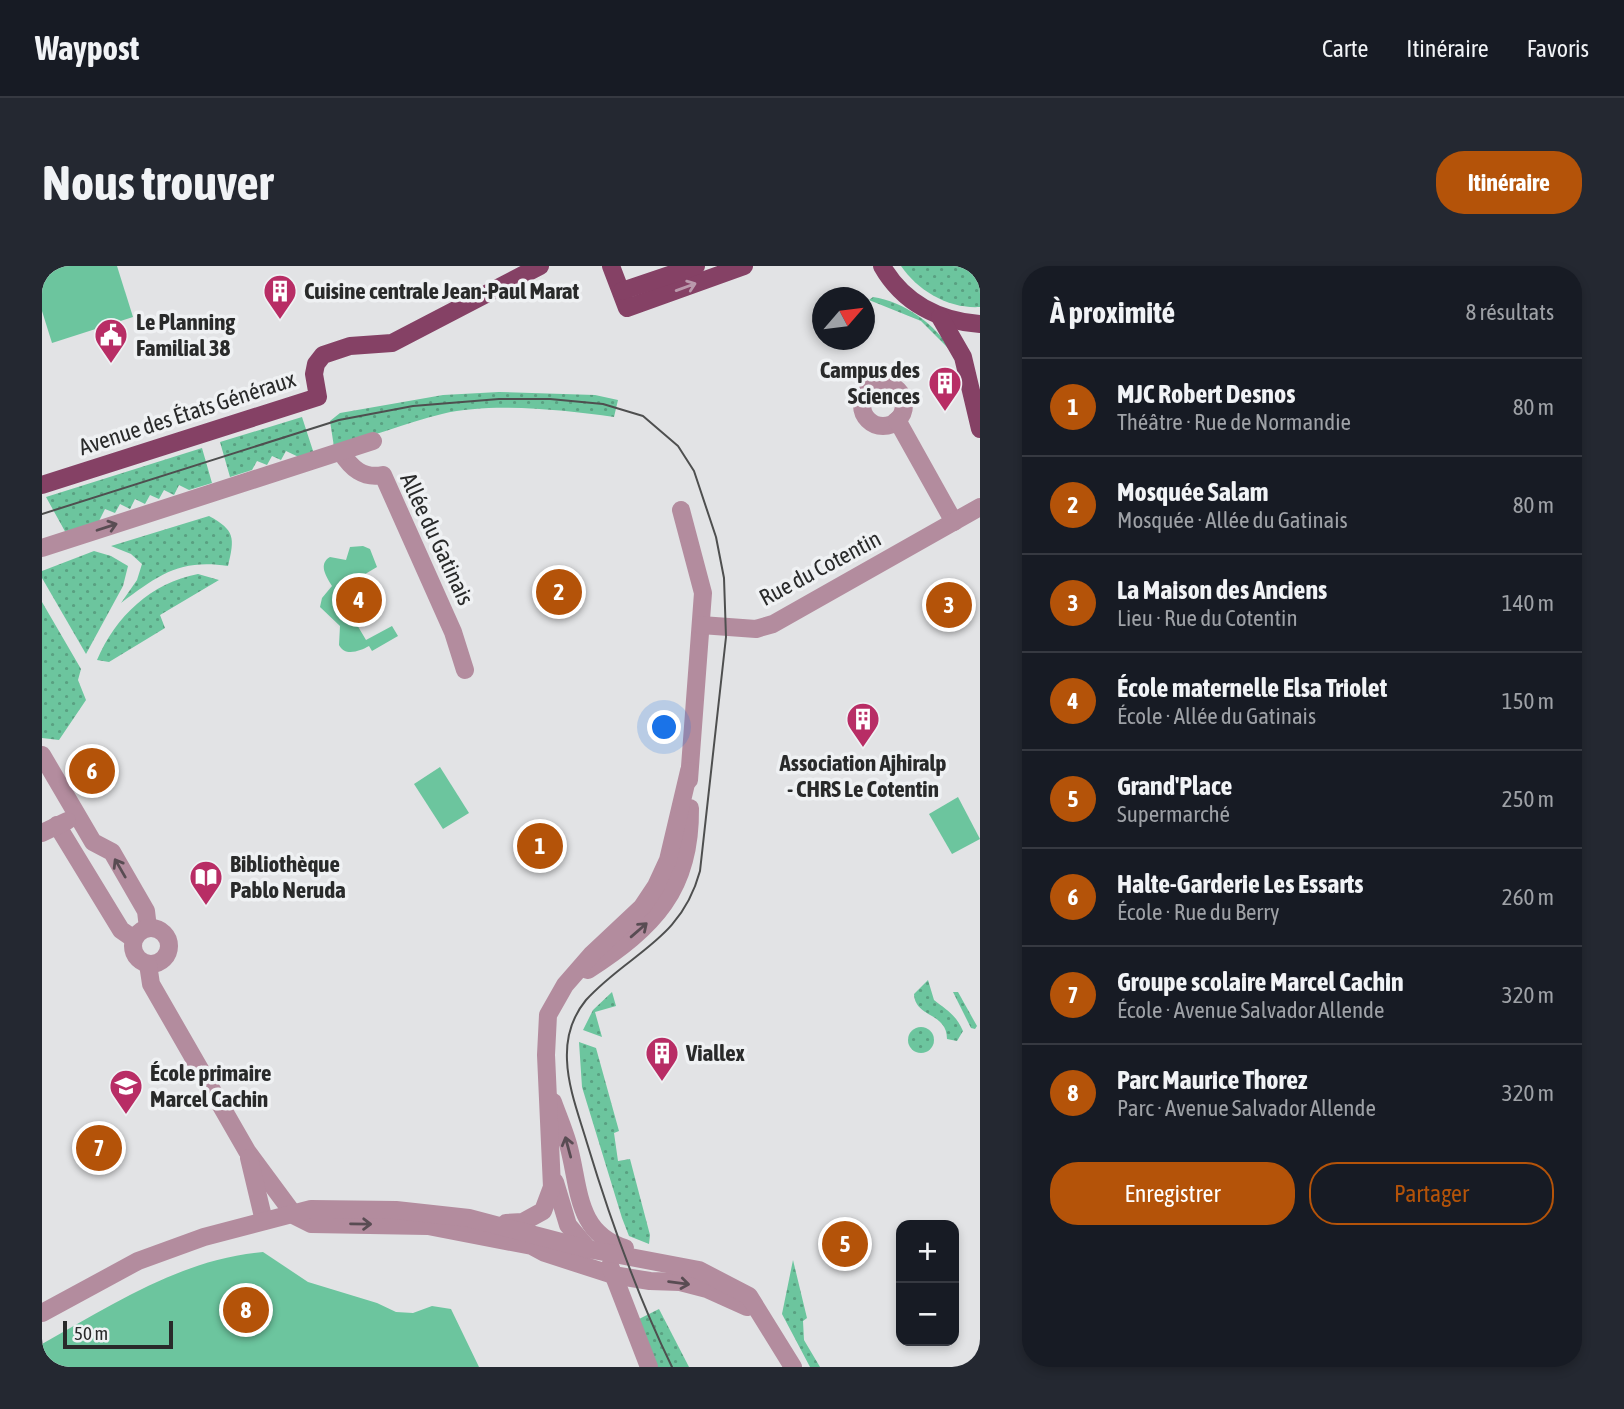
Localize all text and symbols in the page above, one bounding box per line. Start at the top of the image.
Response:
text: Waypost [35,29,139,67]
text: Carte [1322,35,1368,62]
text: Itinéraire [1406,35,1489,62]
text: Favoris [1527,35,1589,62]
button: Itinéraire [1436,151,1582,214]
text: Nous trouver [42,154,273,210]
building icon: Cuisine centrale Jean-Paul Marat [261,272,299,321]
place label: Cuisine centrale Jean-Paul Marat [304,278,580,304]
one-way arrow [674,280,696,292]
north arrow [812,287,875,350]
text: À proximité [1050,295,1175,329]
text: 8 résultats [1465,299,1554,325]
place label: Le Planning Familial 38 [136,309,235,361]
public building icon: Le Planning Familial 38 [92,316,130,365]
place label: Campus des Sciences [820,357,920,409]
building icon: Campus des Sciences [926,364,964,413]
street label: Avenue des États Généraux [75,366,299,460]
text: MJC Robert Desnos [1117,379,1295,409]
text: 1 [1068,394,1078,420]
text: 80 m [1513,394,1554,420]
text: Théâtre · Rue de Normandie [1117,409,1351,435]
street label: Allée du Gatinais [395,469,479,609]
text: Mosquée Salam [1117,477,1268,507]
text: 2 [1068,492,1078,518]
text: 80 m [1513,492,1554,518]
text: Mosquée · Allée du Gatinais [1117,507,1348,533]
one-way arrow [96,520,118,533]
street label: Rue du Cotentin [755,525,885,611]
pin: 2 [536,566,582,618]
pin: 4 [336,574,382,626]
text: La Maison des Anciens [1117,575,1327,605]
pin: 3 [926,579,972,631]
text: 3 [1068,590,1078,616]
text: 140 m [1502,590,1554,616]
text: Lieu · Rue du Cotentin [1117,605,1298,631]
text: École maternelle Elsa Triolet [1117,673,1387,703]
text: 4 [1068,688,1078,714]
text: 150 m [1502,688,1554,714]
building icon: Association Ajhiralp - CHRS Le Cotentin [844,700,882,749]
text: École · Allée du Gatinais [1117,703,1316,729]
your location [647,710,681,744]
pin: 6 [69,745,115,797]
place label: Association Ajhiralp - CHRS Le Cotentin [779,750,947,802]
text: Grand'Place [1117,771,1232,801]
text: 5 [1068,786,1078,812]
text: 250 m [1502,786,1554,812]
text: Supermarché [1117,801,1230,827]
pin: 1 [517,820,563,872]
place label: Bibliothèque Pablo Neruda [230,851,346,903]
one-way arrow [113,858,127,878]
library icon: Bibliothèque Pablo Neruda [187,858,225,907]
text: Halte-Garderie Les Essarts [1117,869,1364,899]
text: 6 [1068,884,1078,910]
text: 260 m [1502,884,1554,910]
text: École · Rue du Berry [1117,899,1279,925]
one-way arrow [630,922,648,938]
text: Groupe scolaire Marcel Cachin [1117,967,1404,997]
text: 7 [1068,982,1078,1008]
text: 320 m [1502,982,1554,1008]
text: École · Avenue Salvador Allende [1117,997,1384,1023]
building icon: Viallex [643,1034,681,1083]
place label: Viallex [685,1040,745,1066]
place label: École primaire Marcel Cachin [150,1060,271,1112]
text: Parc Maurice Thorez [1117,1065,1307,1095]
school or university icon: École primaire Marcel Cachin [107,1067,145,1116]
text: 8 [1068,1080,1078,1106]
text: 320 m [1502,1080,1554,1106]
text: Parc · Avenue Salvador Allende [1117,1095,1376,1121]
pin: 7 [76,1122,122,1174]
one-way arrow [561,1136,574,1159]
button: Enregistrer [1050,1162,1295,1225]
button: Partager [1309,1162,1554,1225]
one-way arrow [349,1217,372,1231]
pin: 5 [822,1218,868,1270]
map controls [896,1220,959,1346]
button: + [896,1220,959,1283]
one-way arrow [667,1277,689,1290]
button: − [896,1283,959,1346]
pin: 8 [223,1284,269,1336]
scale bar [63,1318,173,1350]
text: 50 m [74,1322,108,1344]

